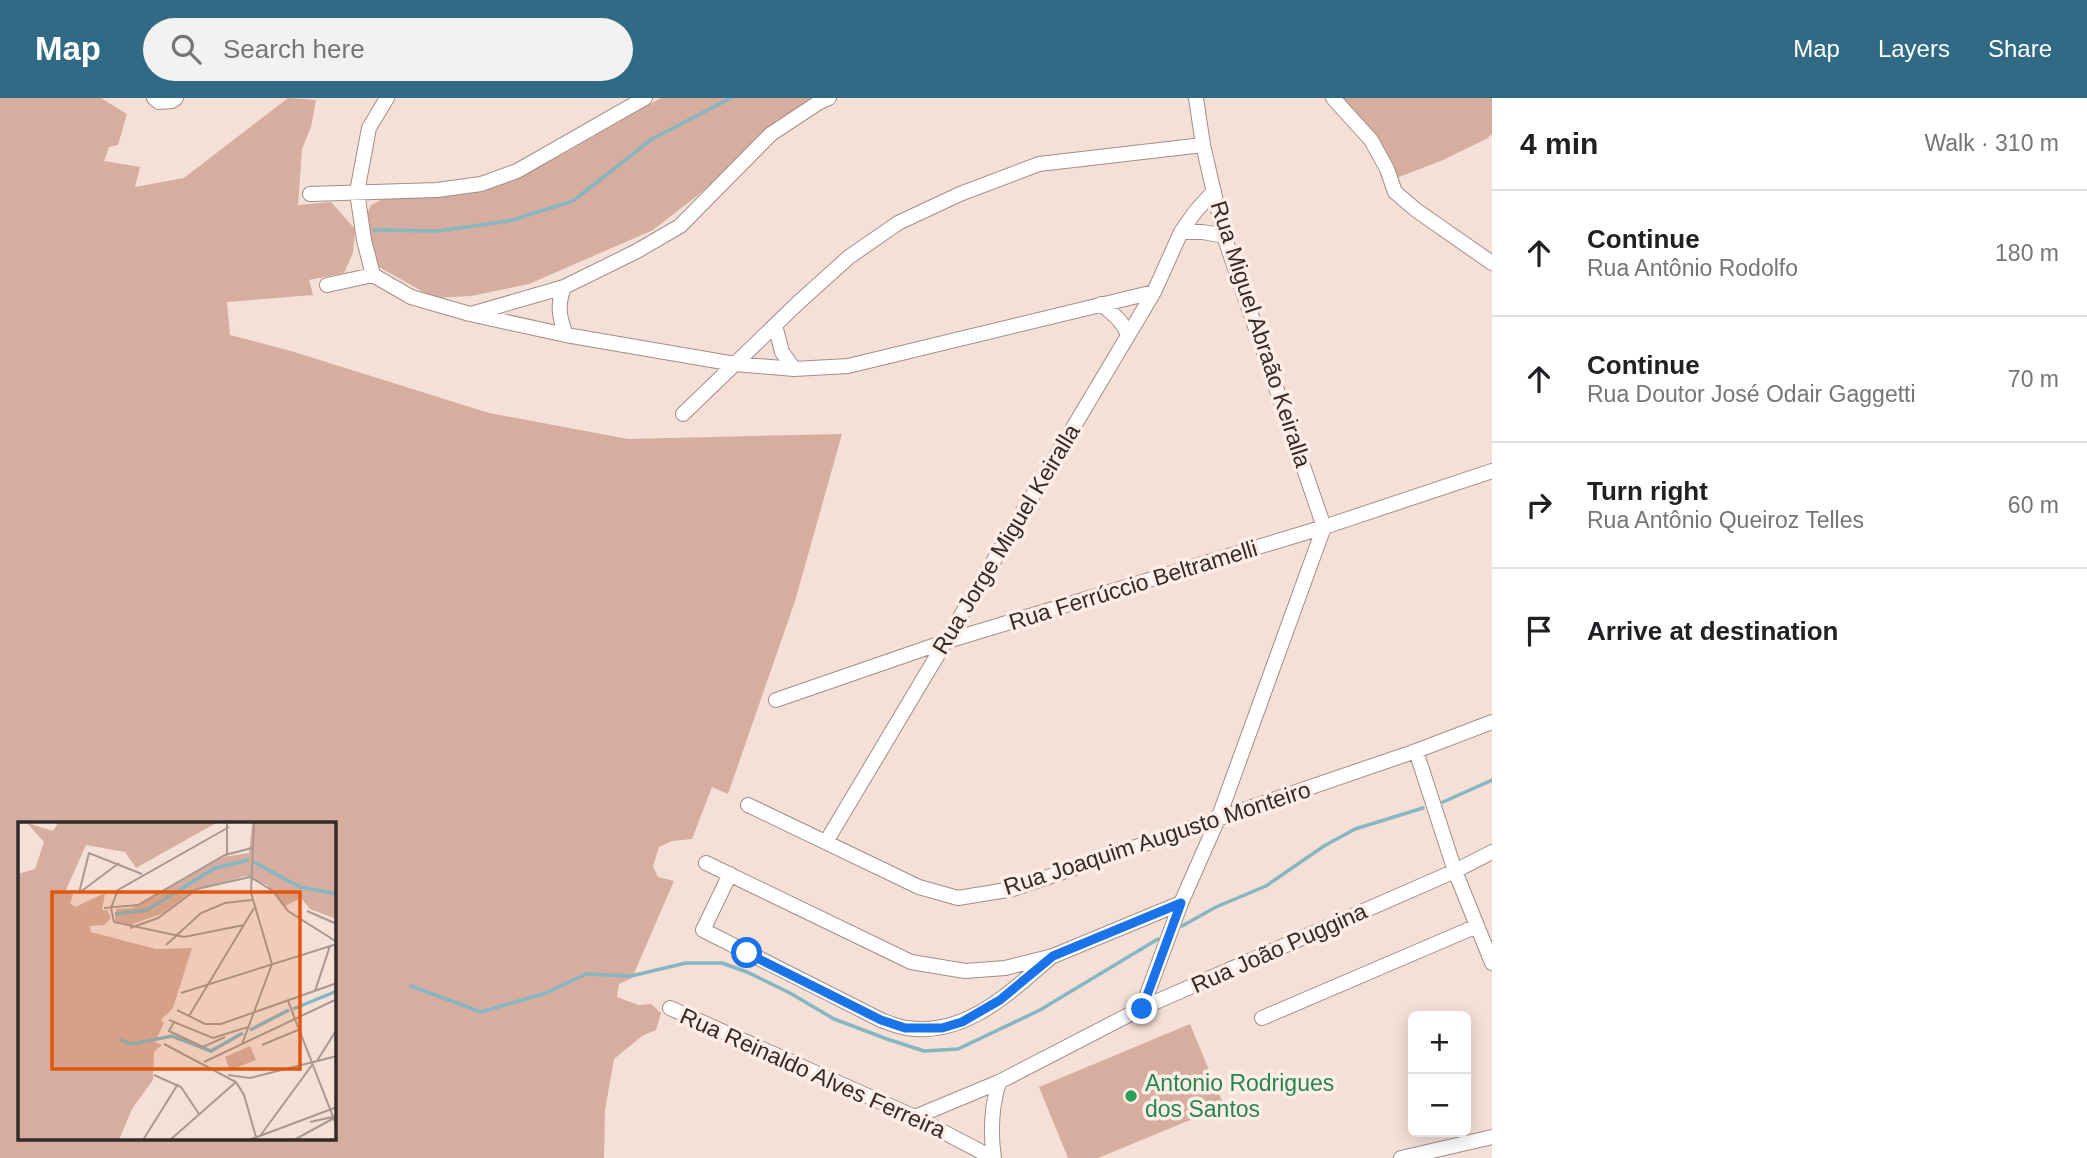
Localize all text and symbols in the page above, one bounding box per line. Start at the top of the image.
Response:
search box [143,18,633,81]
text: Map [35,30,101,67]
icon: search [167,30,205,68]
text: Search here [223,34,365,64]
text: Map [1793,35,1840,62]
text: Layers [1878,35,1950,62]
text: Share [1988,35,2052,62]
text: 4 min [1520,127,1598,160]
text: Walk · 310 m [1924,130,2059,156]
street label: Rua Miguel Abraão Keiralla [1206,197,1316,471]
text: Continue [1587,224,1700,254]
icon: ahead [1520,234,1558,272]
text: 180 m [1995,240,2059,266]
text: Rua Antônio Rodolfo [1587,255,1798,281]
text: Continue [1587,350,1700,380]
icon: ahead [1520,360,1558,398]
text: 70 m [2008,366,2059,392]
text: Rua Doutor José Odair Gaggetti [1587,381,1916,407]
street label: Rua Jorge Miguel Keiralla [927,419,1085,659]
text: Turn right [1587,476,1708,506]
icon: right [1520,486,1558,524]
text: 60 m [2008,492,2059,518]
text: Rua Antônio Queiroz Telles [1587,507,1864,533]
street label: Rua Ferrúccio Beltramelli [1006,535,1260,635]
icon: arrive [1520,612,1558,650]
text: Arrive at destination [1587,616,1838,646]
street label: Rua Joaquim Augusto Monteiro [1000,776,1314,900]
inset map [18,822,336,1140]
street label: Rua João Puggina [1187,898,1371,998]
route start [731,937,762,968]
route end [1126,993,1157,1024]
street label: Rua Reinaldo Alves Ferreira [676,1003,950,1143]
map controls [1408,1011,1471,1137]
button: + [1408,1011,1471,1074]
place label: Antonio Rodrigues dos Santos [1145,1070,1334,1122]
button: − [1408,1074,1471,1137]
marker: Antonio Rodrigues dos Santos [1123,1088,1139,1104]

